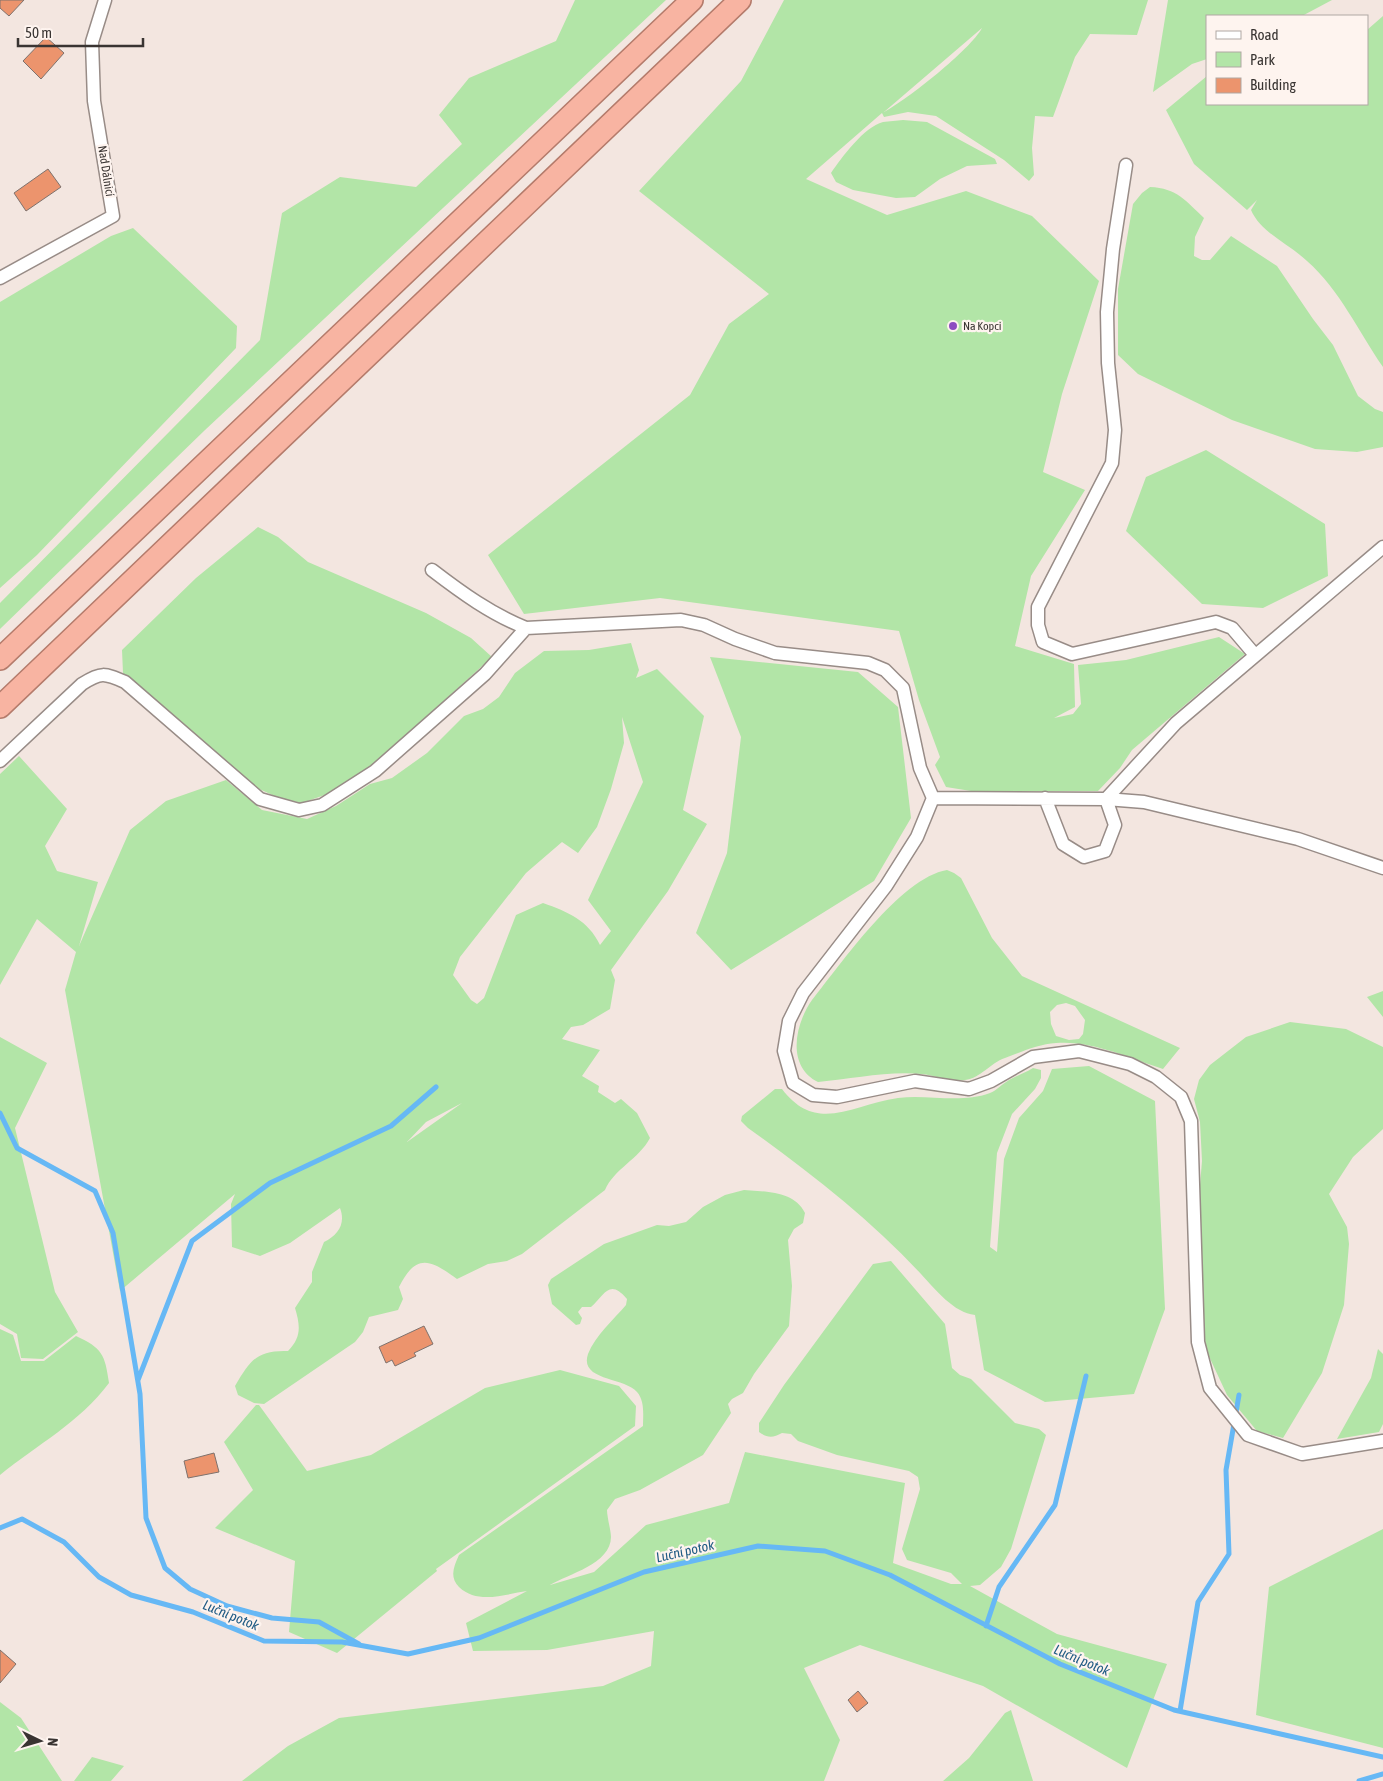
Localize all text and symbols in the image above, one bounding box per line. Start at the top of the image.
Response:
scale bar [18,15,142,47]
legend [1206,15,1368,105]
text: 50 m [25,24,52,41]
text: Road [1250,26,1279,43]
text: Park [1250,51,1275,68]
text: Building [1250,76,1296,93]
street label: Nad Dálnicí [95,145,117,198]
place label: Na Kopci [963,319,1001,333]
marker: Na Kopci [947,320,959,332]
water label: Luční potok [654,1536,716,1565]
water label: Luční potok [201,1597,262,1634]
water label: Luční potok [1052,1641,1113,1679]
north arrow [15,1716,65,1766]
text: N [45,1737,61,1747]

